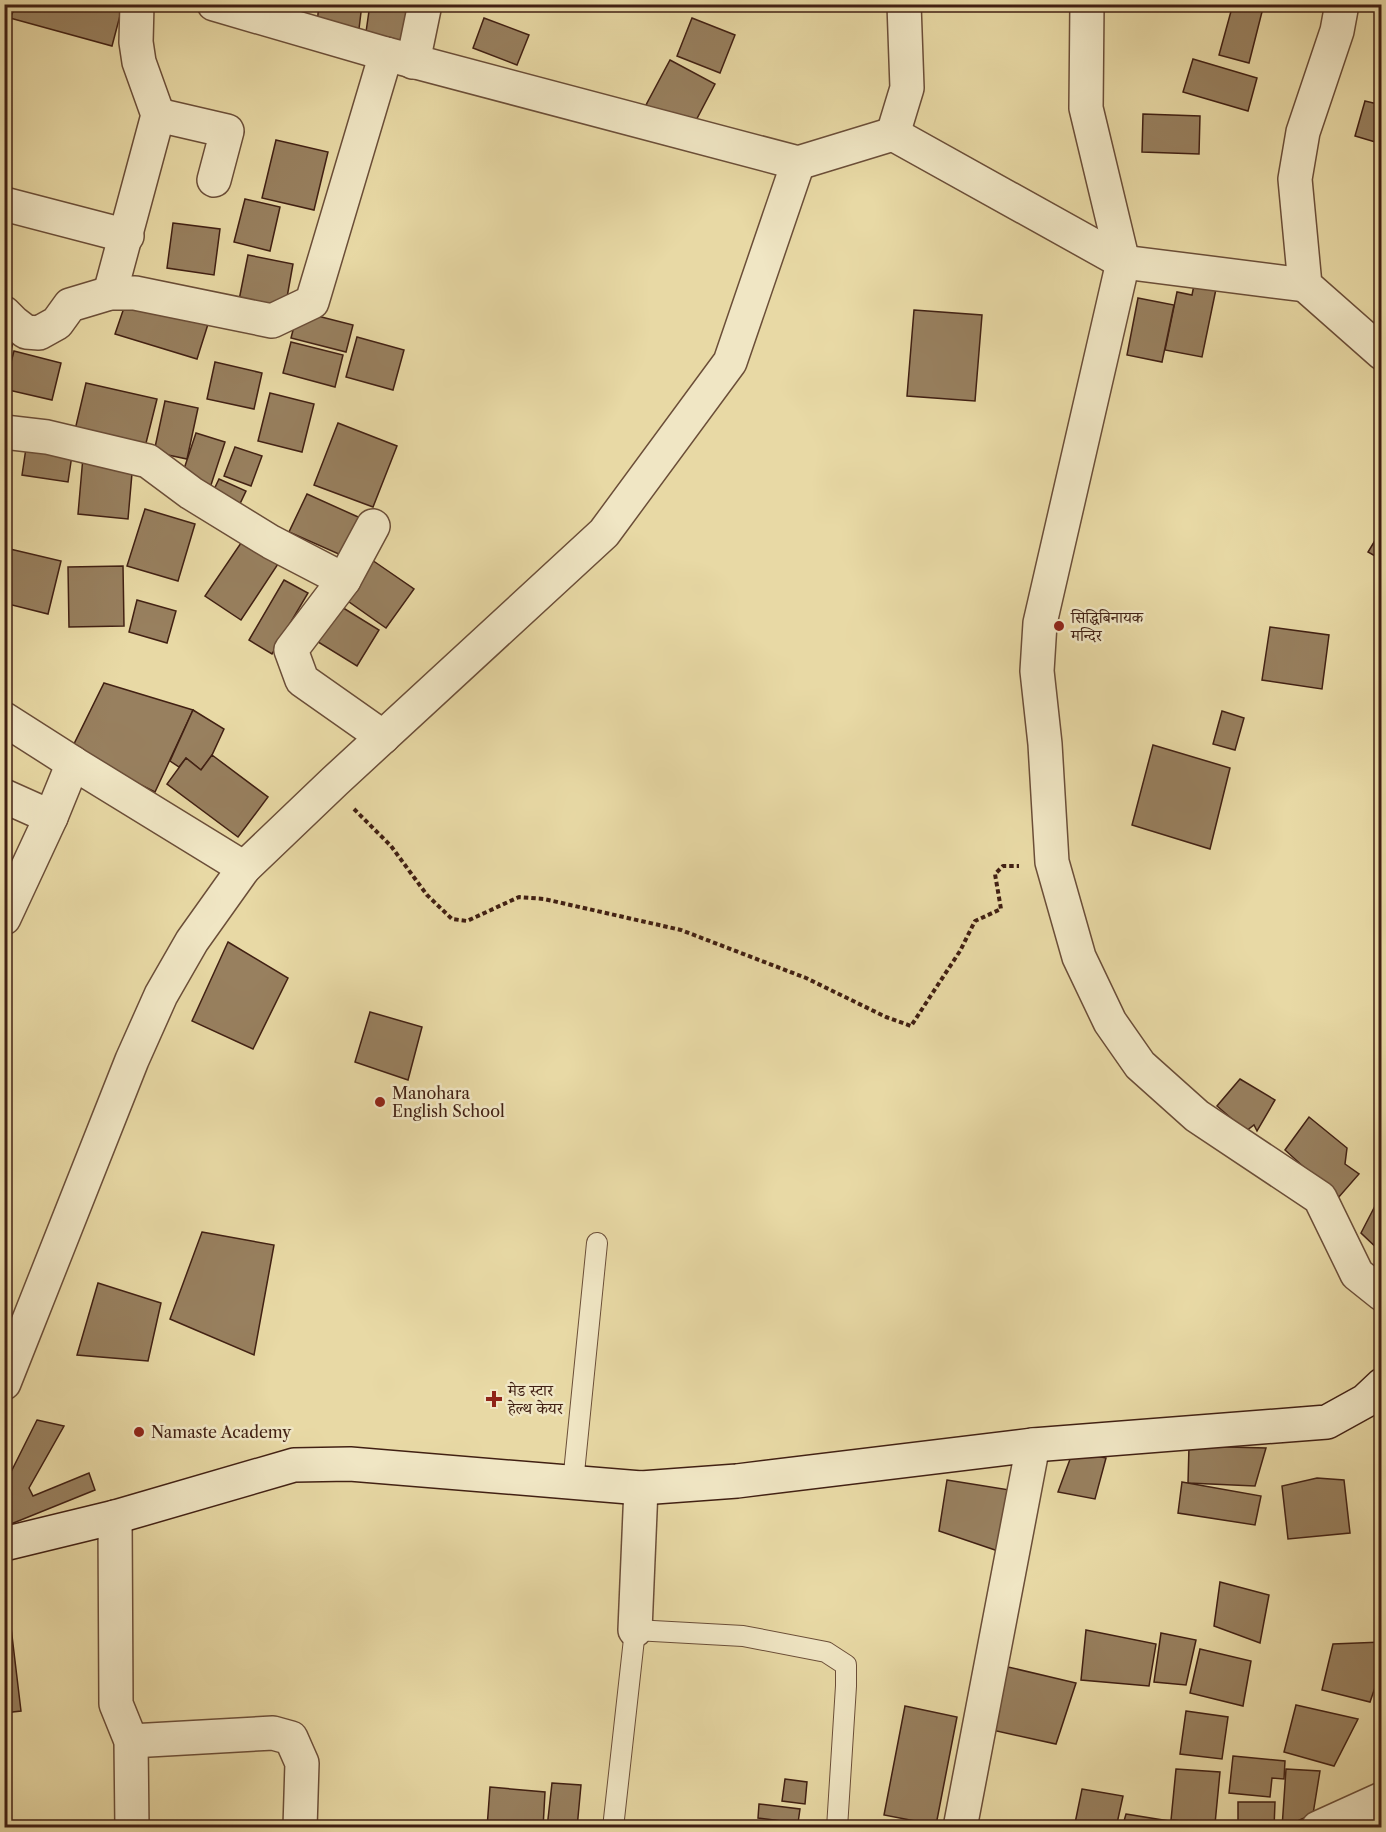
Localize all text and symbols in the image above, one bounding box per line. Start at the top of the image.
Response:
place label: सिद्धिबिनायक मन्दिर [1070,607,1145,645]
marker: सिद्धिबिनायक मन्दिर [1052,619,1066,633]
place label: Manohara English School [392,1083,505,1121]
marker: Manohara English School [373,1095,387,1109]
place label: मेड स्टार हेल्थ केयर [507,1380,564,1418]
marker: मेड स्टार हेल्थ केयर [485,1390,503,1408]
place label: Namaste Academy [151,1422,292,1442]
marker: Namaste Academy [132,1425,146,1439]

